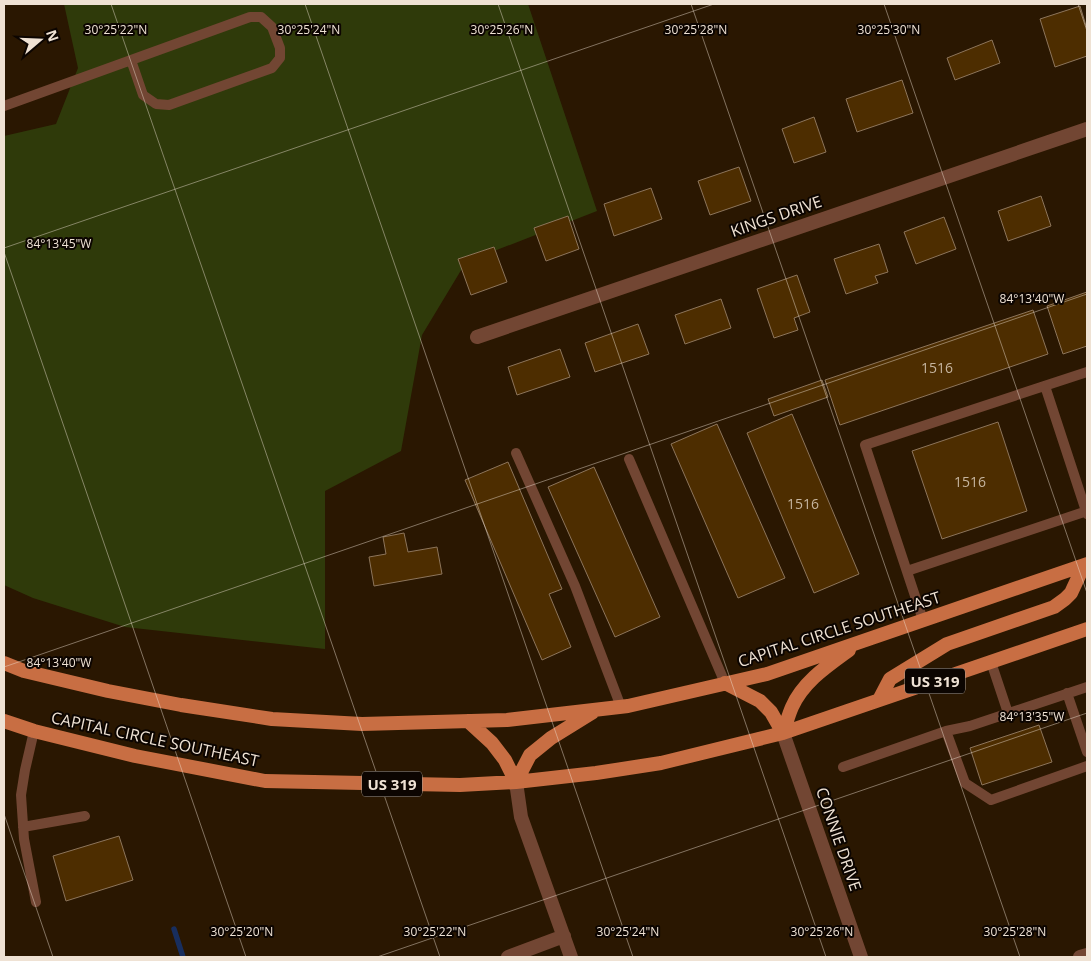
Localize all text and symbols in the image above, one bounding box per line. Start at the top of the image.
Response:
north arrow [15,15,65,65]
text: 30°25'22"N [85,21,147,38]
text: 30°25'24"N [278,21,340,38]
text: 30°25'26"N [471,21,533,38]
text: 30°25'28"N [665,21,727,38]
text: 30°25'30"N [858,21,920,38]
text: N [42,27,64,44]
street label: KINGS DRIVE [727,190,825,242]
text: 84°13'45"W [27,235,91,252]
text: 84°13'40"W [1000,290,1064,307]
house number: 1516 [921,358,953,377]
house number: 1516 [954,472,986,491]
house number: 1516 [787,494,819,513]
street label: CAPITAL CIRCLE SOUTHEAST [735,586,943,672]
text: 84°13'40"W [27,654,91,671]
road number: US 319 [905,668,965,694]
street label: CAPITAL CIRCLE SOUTHEAST [49,706,261,772]
text: 84°13'35"W [1000,708,1064,725]
road number: US 319 [362,772,422,796]
street label: CONNIE DRIVE [811,784,867,894]
text: 30°25'20"N [211,923,273,940]
text: 30°25'22"N [404,923,466,940]
text: 30°25'24"N [597,923,659,940]
text: 30°25'26"N [791,923,853,940]
text: 30°25'28"N [984,923,1046,940]

